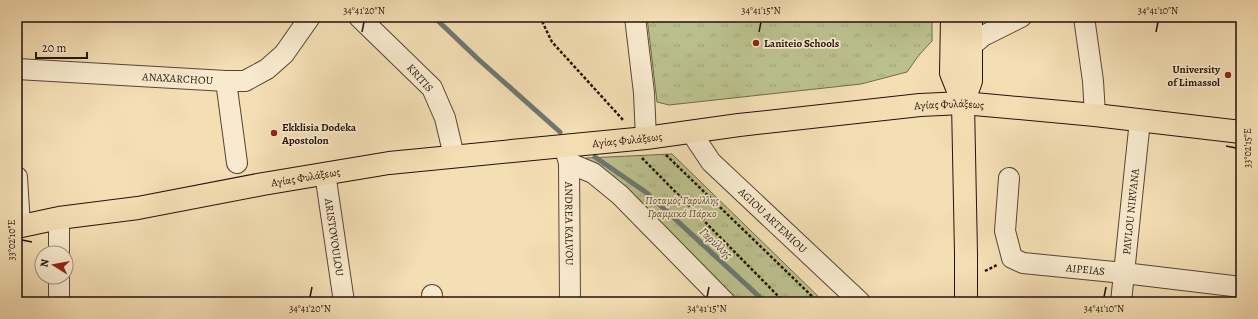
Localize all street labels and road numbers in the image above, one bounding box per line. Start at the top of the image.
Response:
street label: KRITIS [403,61,437,95]
street label: ANAXARCHOU [141,69,214,88]
street label: Αγίας Φυλάξεως [912,95,985,113]
street label: Αγίας Φυλάξεως [591,128,663,151]
street label: Αγίας Φυλάξεως [269,164,341,190]
street label: PAVLOU NIRVANA [1118,167,1142,255]
street label: ANDREA KALVOU [562,181,577,266]
street label: AGIOU ARTEMIOU [735,184,811,256]
street label: ARISTOVOULOU [321,196,348,278]
street label: AIPEIAS [1064,260,1106,279]

